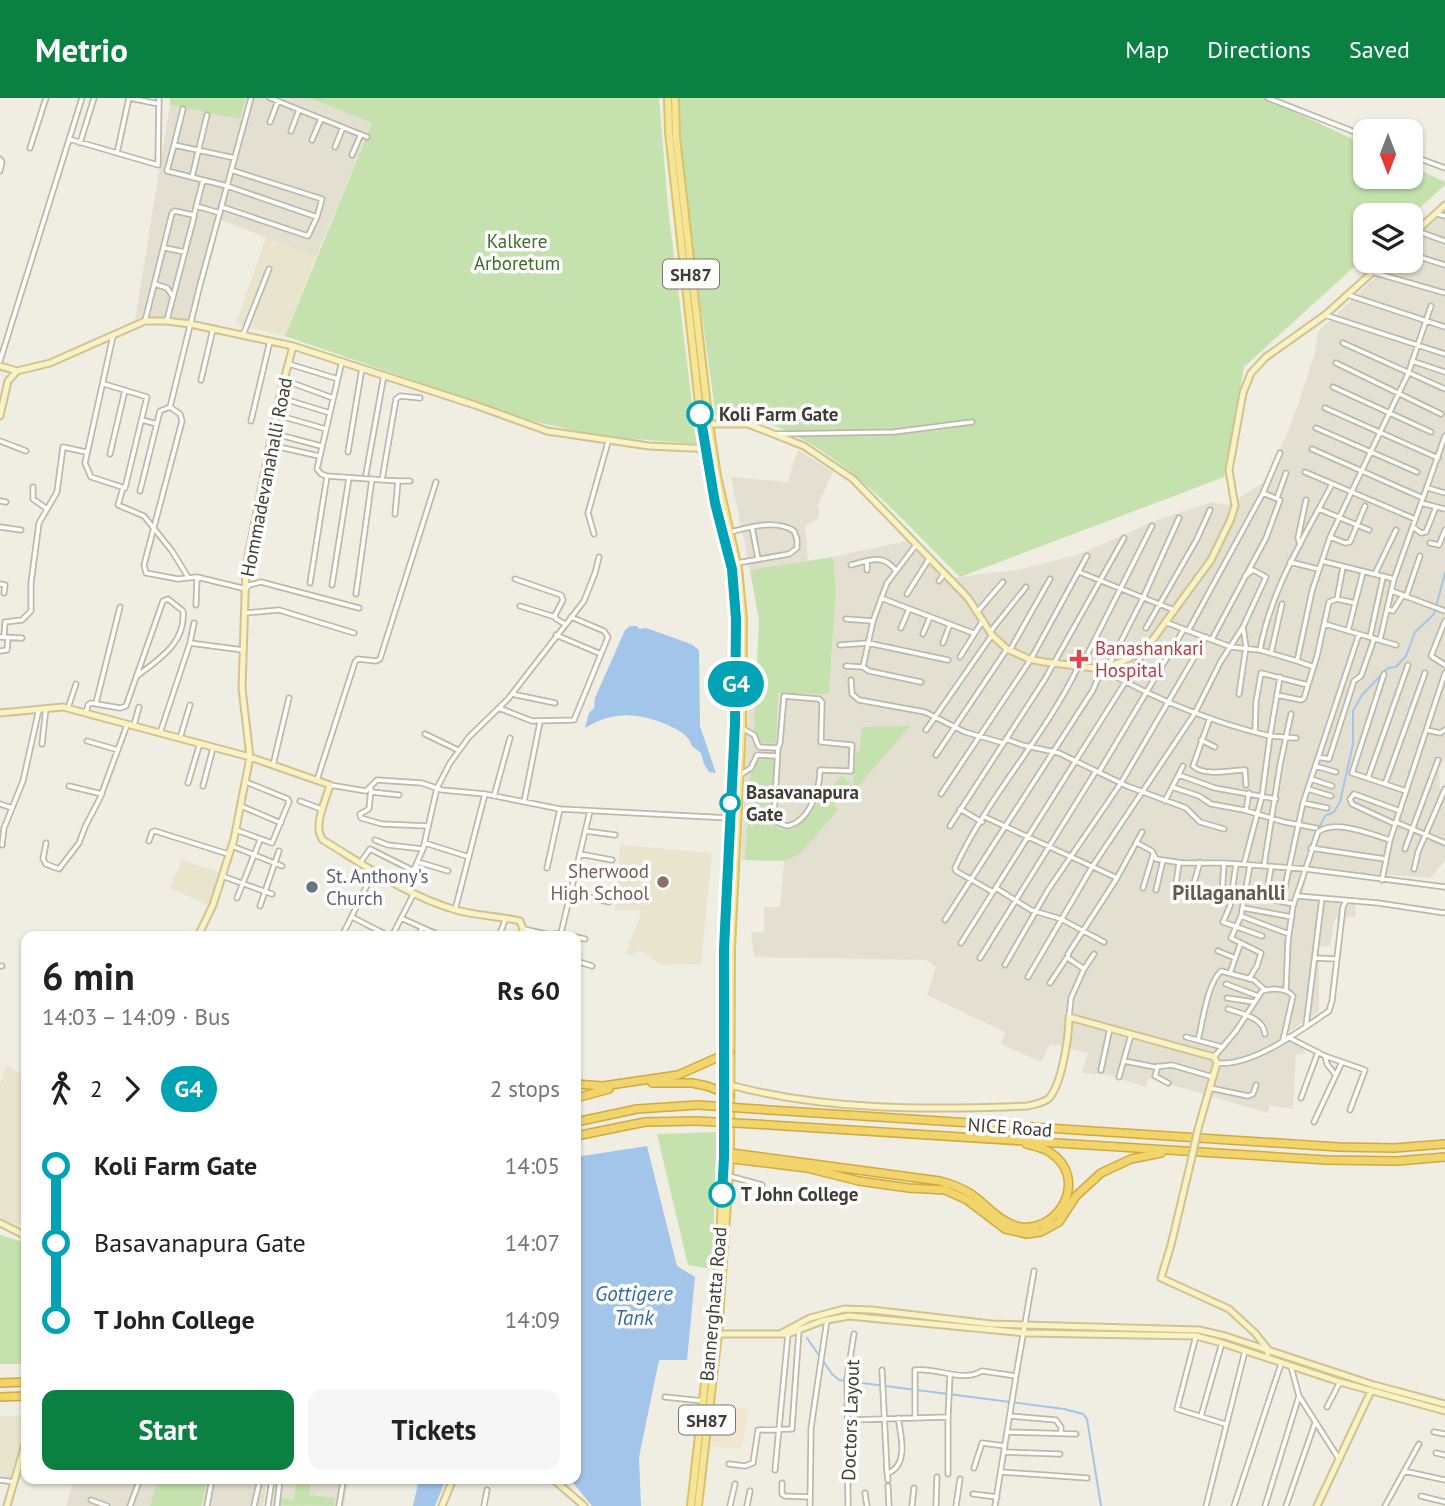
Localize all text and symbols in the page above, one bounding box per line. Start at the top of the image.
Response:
text: Metrio [35,28,128,71]
text: Map [1125,34,1169,65]
text: Directions [1207,34,1311,65]
text: Saved [1349,34,1410,65]
north arrow [1353,119,1423,189]
map controls [1353,119,1423,273]
button: layers [1353,203,1423,273]
park label: Kalkere Arboretum [474,229,560,275]
road number: SH87 [663,260,719,288]
street label: Hommadevanahalli Road [235,375,297,579]
marker: Koli Farm Gate [687,401,713,427]
place label: Koli Farm Gate [719,402,838,426]
place label: Banashankari Hospital [1095,636,1204,682]
marker: Banashankari Hospital [1069,649,1089,669]
line badge: G4 [704,661,768,707]
text: G4 [722,668,750,699]
place label: Basavanapura Gate [746,780,859,826]
marker: Basavanapura Gate [720,793,740,813]
place label: Sherwood High School [551,859,649,905]
place label: St. Anthony's Church [326,864,429,910]
marker: Sherwood High School [655,874,671,890]
marker: St. Anthony's Church [304,879,320,895]
district label: Pillaganahlli [1172,879,1286,906]
text: 6 min [42,951,135,1000]
text: Rs 60 [497,974,560,1007]
text: 14:03 – 14:09 · Bus [42,1002,230,1031]
icon: walk [42,1070,80,1108]
icon: forward [113,1070,151,1108]
text: G4 [175,1073,203,1104]
text: 2 [90,1074,103,1103]
text: 2 stops [490,1074,560,1103]
street label: NICE Road [967,1112,1053,1142]
text: Koli Farm Gate [94,1149,257,1182]
text: 14:05 [505,1151,560,1180]
marker: T John College [709,1181,735,1207]
place label: T John College [741,1182,858,1206]
text: Basavanapura Gate [94,1226,306,1259]
street label: Bannerghatta Road [694,1226,732,1382]
text: 14:07 [505,1228,560,1257]
water label: Gottigere Tank [595,1280,673,1331]
text: T John College [94,1303,255,1336]
text: 14:09 [505,1305,560,1334]
street label: Doctors Layout [836,1358,864,1481]
button: Start [42,1390,294,1470]
button: Tickets [308,1390,560,1470]
road number: SH87 [679,1406,735,1434]

